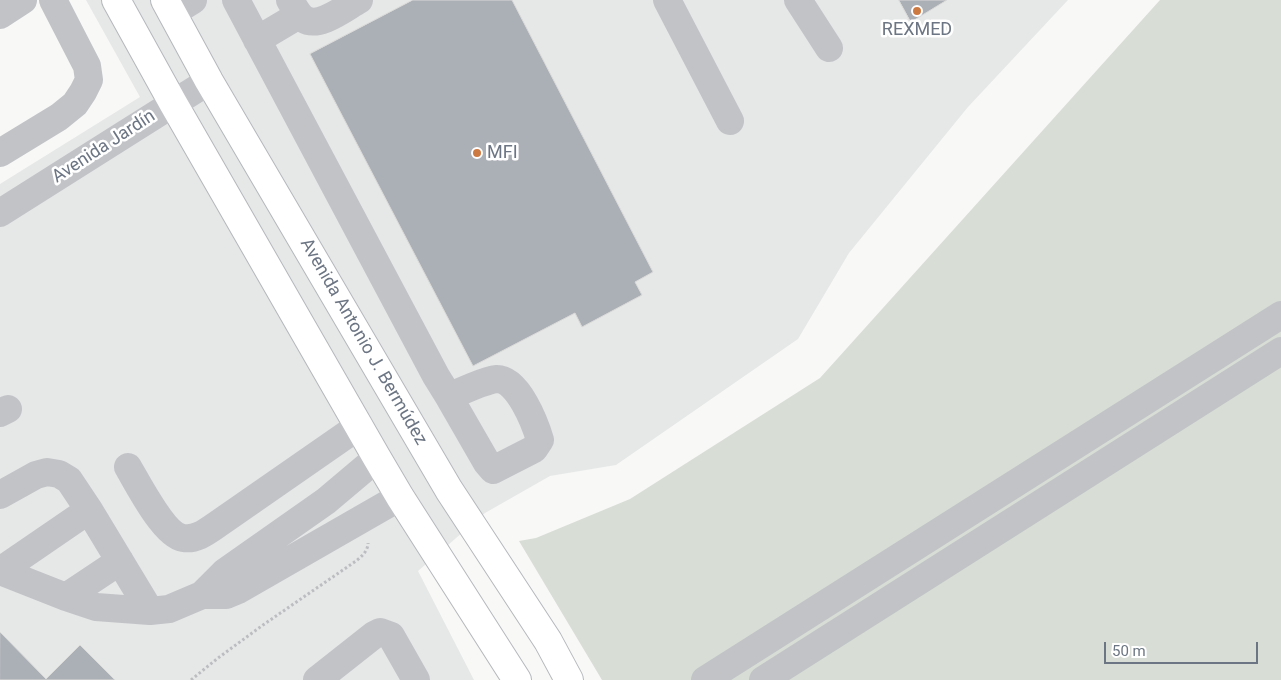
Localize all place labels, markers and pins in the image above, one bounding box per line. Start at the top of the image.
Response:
marker: REXMED [911,5,923,17]
place label: REXMED [882,19,952,41]
place label: MFI [487,142,518,164]
marker: MFI [471,147,483,159]

